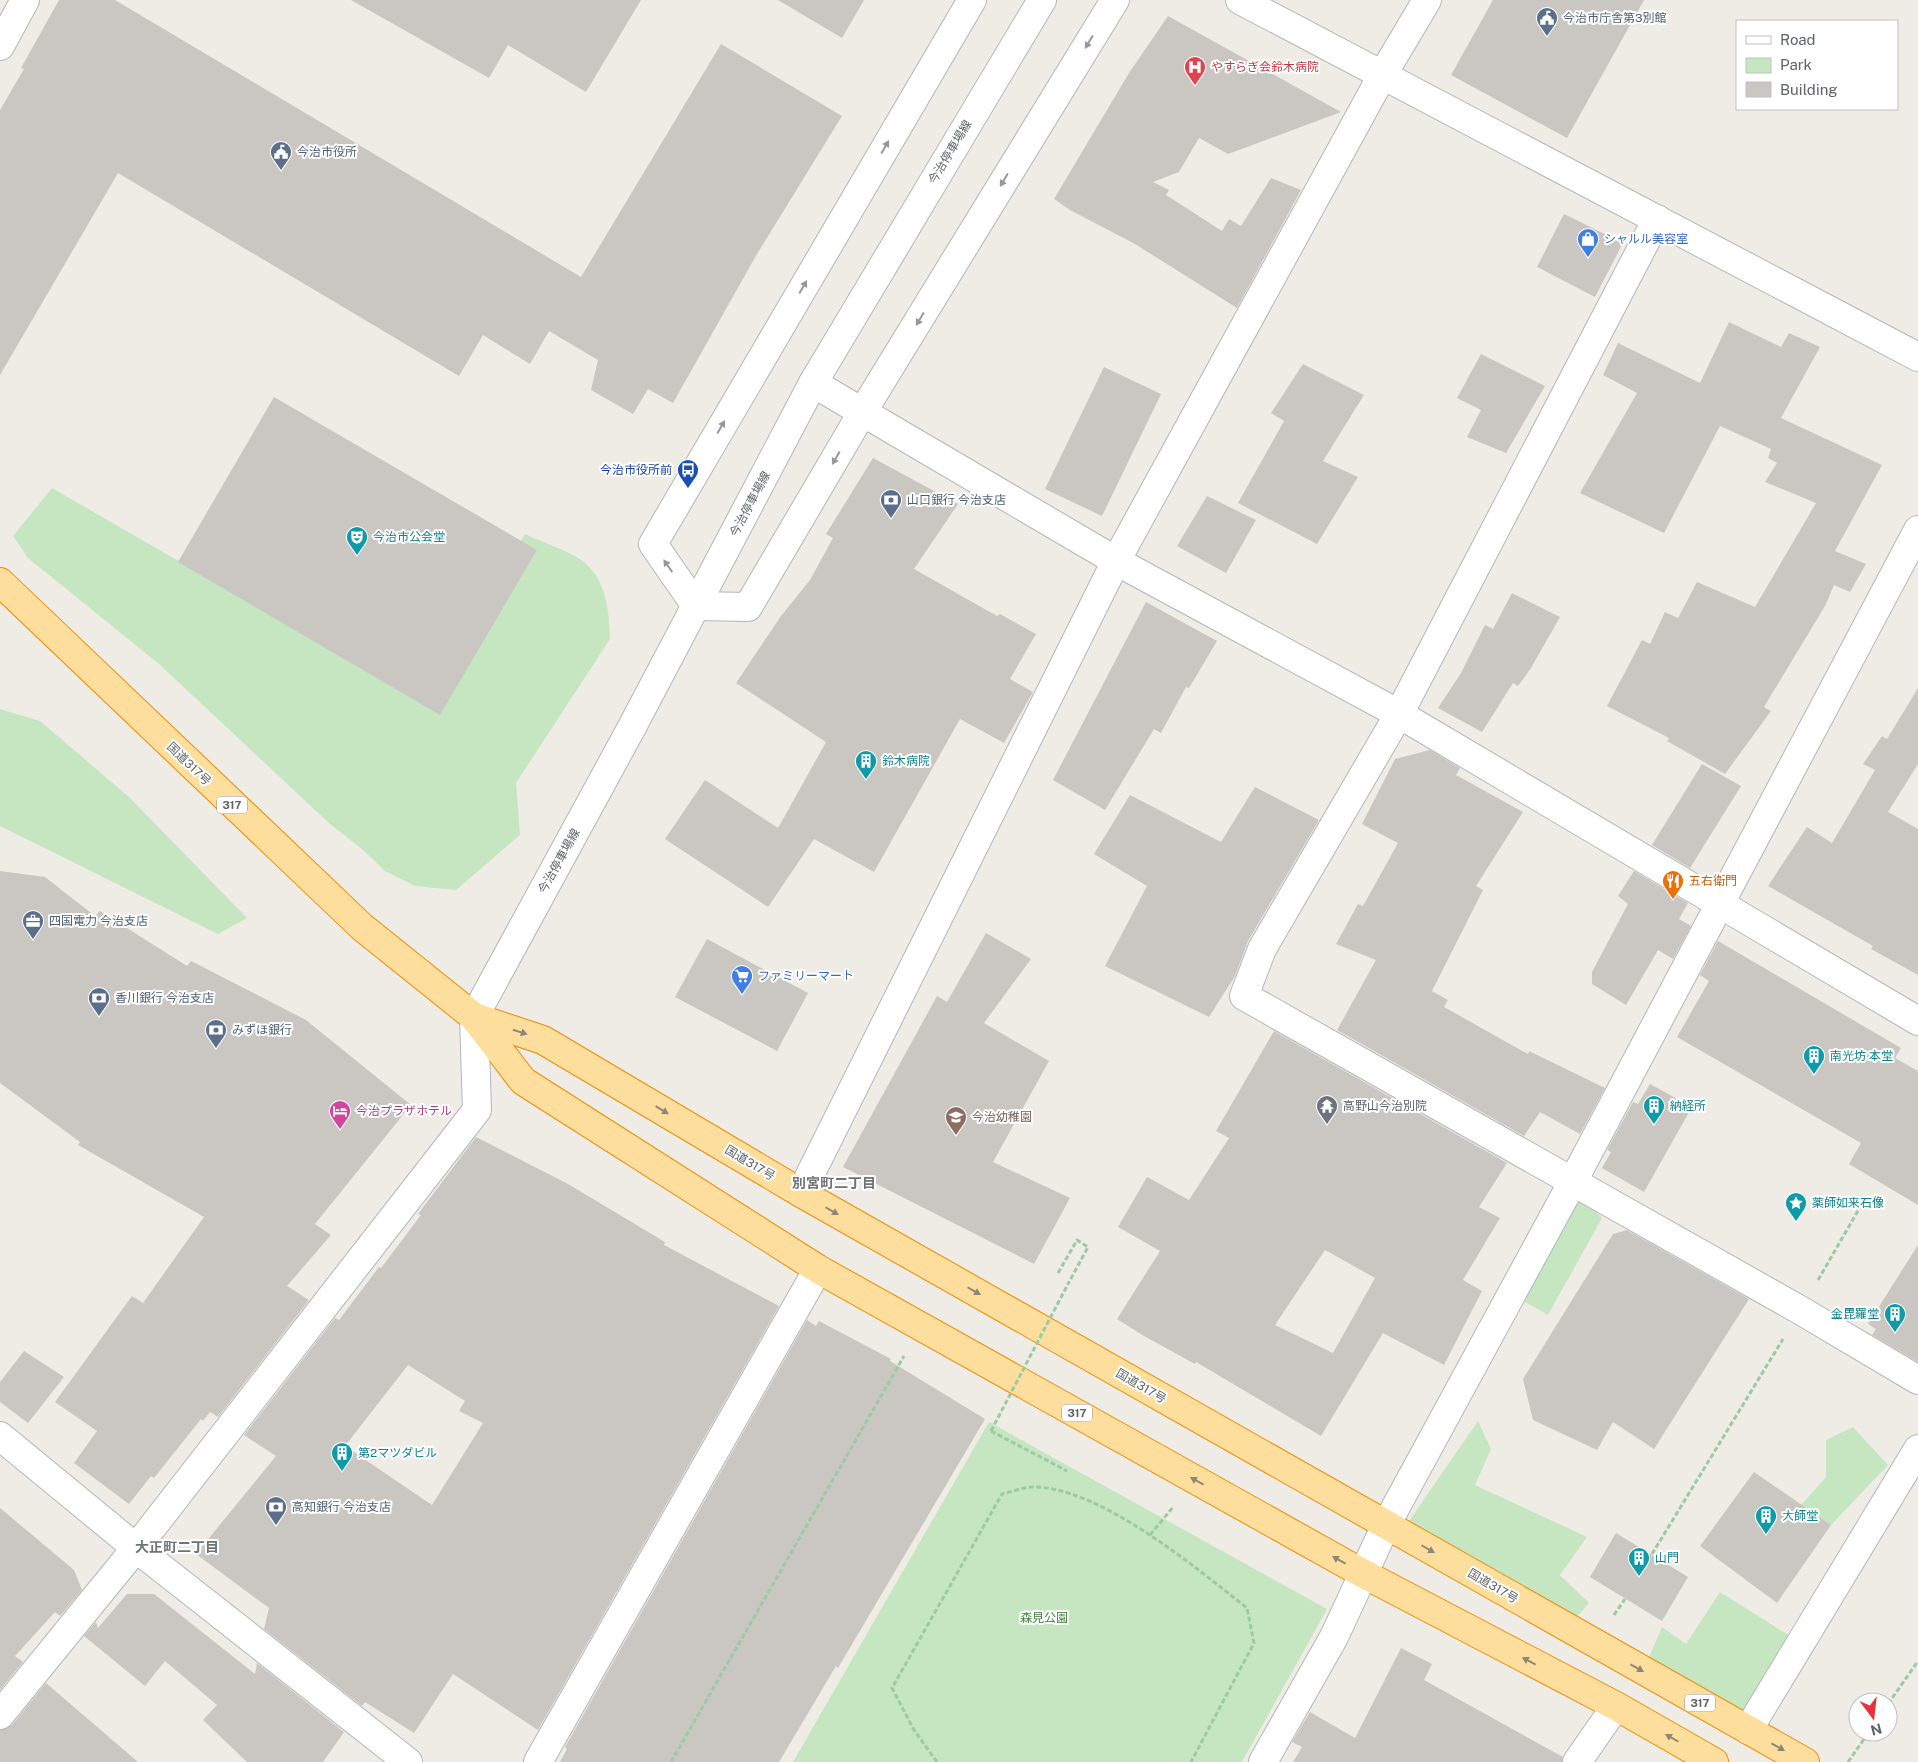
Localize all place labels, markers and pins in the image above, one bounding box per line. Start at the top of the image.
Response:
public building icon: 今治市庁舎第3別館 [1535,6,1559,37]
place label: 今治市庁舎第3別館 [1563,11,1667,25]
hospital icon: やすらぎ会鈴木病院 [1183,55,1207,86]
place label: やすらぎ会鈴木病院 [1211,60,1319,74]
public building icon: 今治市役所 [269,140,293,171]
place label: 今治市役所 [297,145,357,159]
shop icon: シャルル美容室 [1576,227,1600,258]
place label: シャルル美容室 [1604,232,1688,246]
bus stop icon: 今治市役所前 [676,458,700,489]
place label: 今治市役所前 [600,463,672,477]
bank icon: 山口銀行 今治支店 [879,488,903,519]
place label: 山口銀行 今治支店 [907,493,1006,507]
theatre icon: 今治市公会堂 [345,525,369,556]
place label: 今治市公会堂 [373,530,445,544]
building icon: 鈴木病院 [854,749,878,780]
place label: 鈴木病院 [882,754,930,768]
restaurant icon: 五右衛門 [1661,869,1685,900]
place label: 五右衛門 [1689,874,1737,888]
office icon: 四国電力 今治支店 [21,909,45,940]
place label: 四国電力 今治支店 [49,914,148,928]
supermarket icon: ファミリーマート [730,964,754,995]
place label: ファミリーマート [758,969,854,983]
bank icon: 香川銀行 今治支店 [87,986,111,1017]
place label: 香川銀行 今治支店 [115,991,214,1005]
bank icon: みずほ銀行 [204,1018,228,1049]
place label: みずほ銀行 [232,1023,292,1037]
building icon: 南光坊 本堂 [1802,1044,1826,1075]
place label: 南光坊 本堂 [1830,1049,1893,1063]
temple icon: 高野山今治別院 [1315,1094,1339,1125]
building icon: 納経所 [1642,1094,1666,1125]
hotel icon: 今治プラザホテル [328,1099,352,1130]
place label: 高野山今治別院 [1343,1099,1427,1113]
place label: 納経所 [1670,1099,1706,1113]
place label: 今治プラザホテル [356,1104,452,1118]
school or university icon: 今治幼稚園 [944,1105,968,1136]
place label: 今治幼稚園 [972,1110,1032,1124]
place icon: 薬師如来石像 [1784,1191,1808,1222]
place label: 薬師如来石像 [1812,1196,1884,1210]
building icon: 金毘羅堂 [1883,1302,1907,1333]
place label: 金毘羅堂 [1831,1307,1879,1321]
building icon: 第2マツダビル [330,1441,354,1472]
place label: 第2マツダビル [358,1446,437,1460]
bank icon: 高知銀行 今治支店 [264,1495,288,1526]
place label: 高知銀行 今治支店 [292,1500,391,1514]
building icon: 大師堂 [1754,1504,1778,1535]
place label: 大師堂 [1782,1509,1818,1523]
building icon: 山門 [1627,1546,1651,1577]
place label: 山門 [1655,1551,1679,1565]

